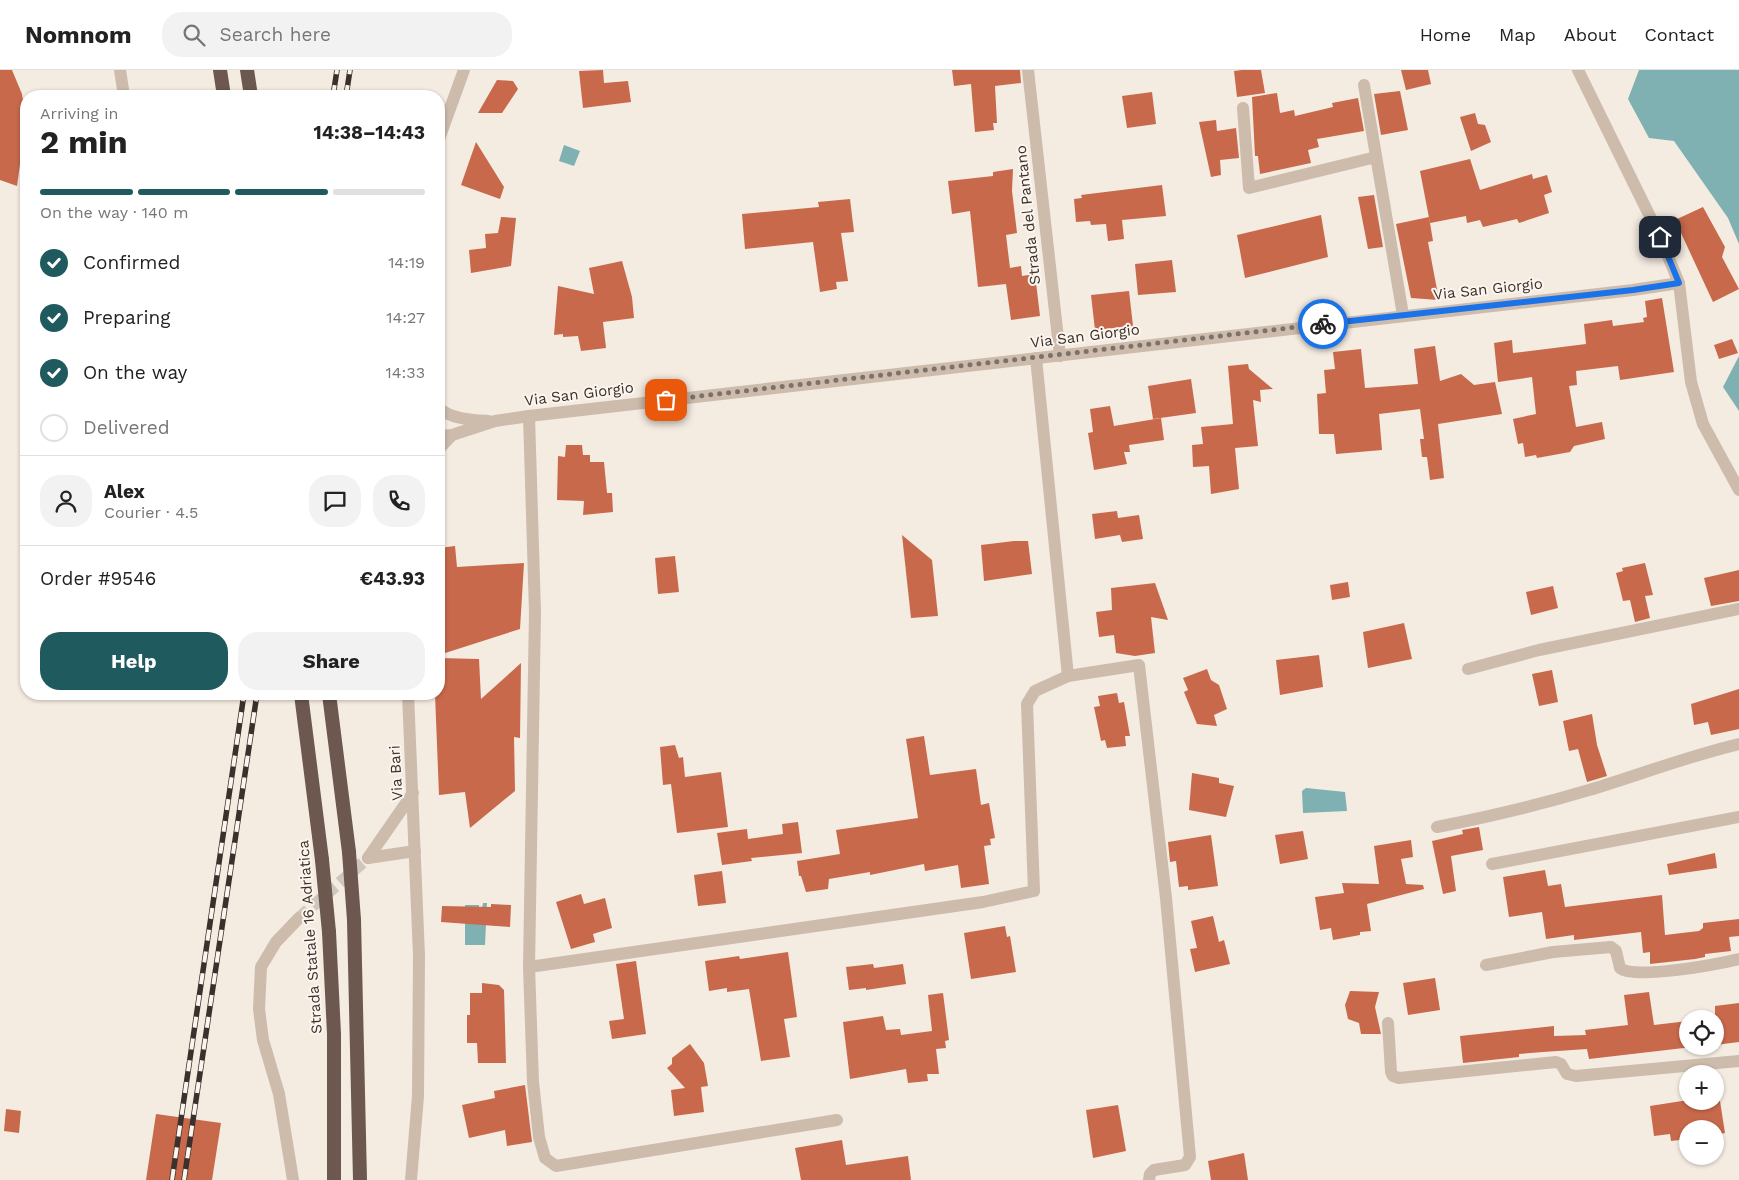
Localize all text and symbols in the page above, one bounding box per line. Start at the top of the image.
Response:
search box [162,12,512,57]
text: Nomnom [25,21,132,49]
icon: search [180,21,208,49]
text: Search here [220,23,331,46]
text: Home [1420,24,1471,45]
text: Map [1499,24,1536,45]
text: About [1564,24,1616,45]
text: Contact [1644,24,1714,45]
text: Arriving in [40,104,118,123]
text: 14:38–14:43 [313,121,425,144]
text: 2 min [40,123,128,161]
street label: Strada del Pantano [1012,144,1044,286]
text: On the way · 140 m [40,203,188,222]
pin [1639,216,1681,258]
icon: home [1646,223,1674,251]
icon: check [40,249,68,277]
text: Confirmed [83,251,180,274]
text: 14:19 [388,253,425,272]
street label: Via San Giorgio [1432,274,1544,304]
courier [1298,299,1348,349]
icon: check [40,304,68,332]
text: Preparing [83,306,170,329]
text: 14:27 [386,308,425,327]
icon: bike [1309,310,1337,338]
street label: Via San Giorgio [1029,320,1141,352]
icon: check [40,359,68,387]
text: On the way [83,361,187,384]
text: 14:33 [386,363,425,382]
street label: Via San Giorgio [523,378,635,410]
pin [645,379,687,421]
icon: bag [652,386,680,414]
text: Delivered [83,416,170,439]
button: person [40,475,92,527]
button: chat [309,475,361,527]
button: phone [373,475,425,527]
text: Alex [104,480,145,503]
text: Courier · 4.5 [104,503,198,522]
text: Order #9546 [40,567,156,590]
text: €43.93 [360,567,425,590]
button: Help [40,632,228,690]
button: Share [238,632,425,690]
street label: Via Bari [386,745,406,801]
street label: Strada Statale 16 Adriatica [294,839,326,1034]
map controls [1679,1010,1724,1165]
button: locate [1679,1010,1724,1055]
button: + [1679,1065,1724,1110]
button: − [1679,1120,1724,1165]

